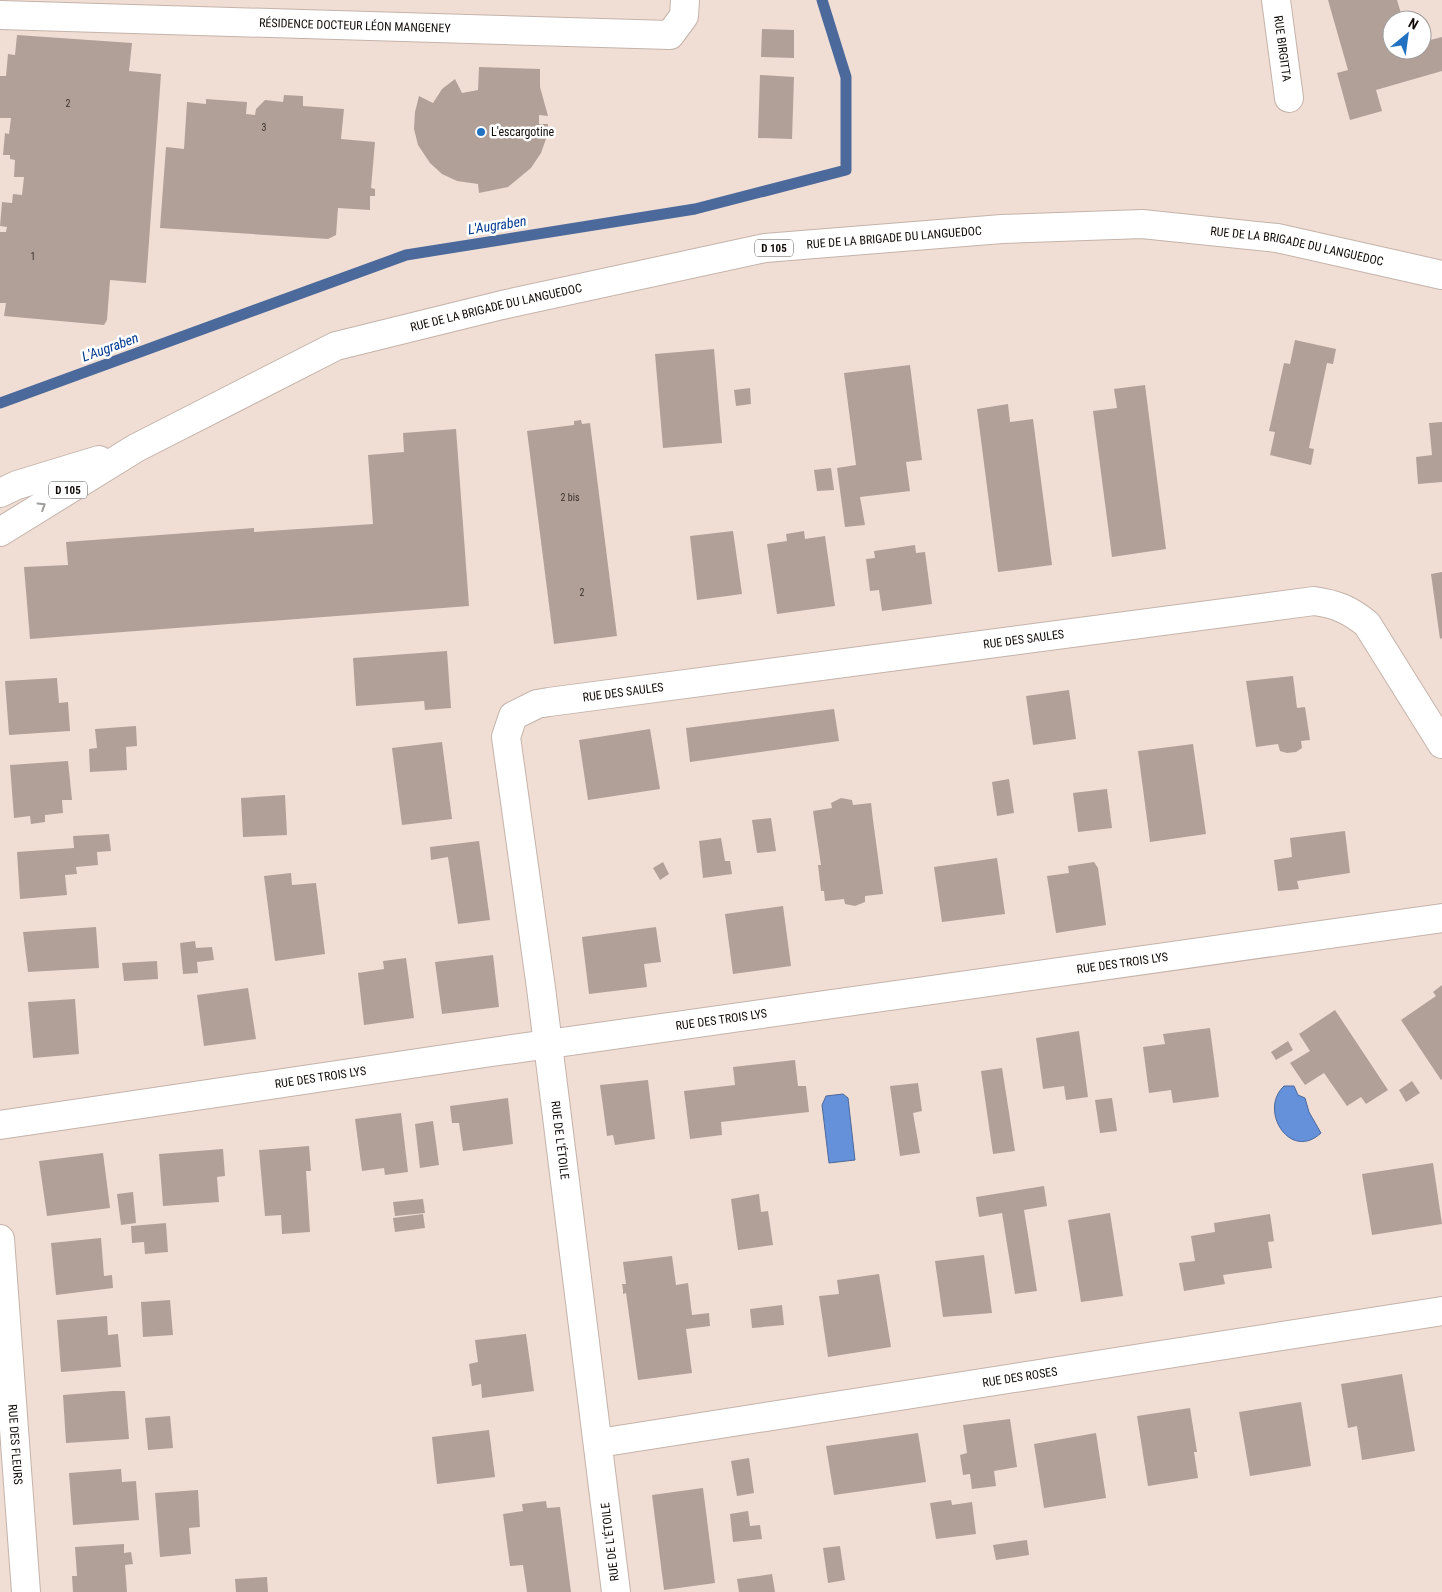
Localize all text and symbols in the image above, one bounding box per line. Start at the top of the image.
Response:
north arrow [1382,10,1432,60]
street label: RÉSIDENCE DOCTEUR LÉON MANGENEY [259,15,452,35]
street label: RUE BIRGITTA [1271,15,1294,83]
text: N [1406,15,1421,33]
house number: 2 [66,98,71,109]
house number: 3 [262,122,267,133]
place label: L'escargotine [491,125,554,139]
marker: L'escargotine [475,126,487,138]
water label: L'Augraben [467,212,527,238]
street label: RUE DE LA BRIGADE DU LANGUEDOC [806,224,982,252]
street label: RUE DE LA BRIGADE DU LANGUEDOC [1210,224,1385,269]
road number: D 105 [755,240,793,256]
house number: 1 [31,251,35,262]
street label: RUE DE LA BRIGADE DU LANGUEDOC [409,281,583,334]
water label: L'Augraben [80,329,140,365]
road number: D 105 [49,482,87,498]
house number: 2 bis [560,492,580,503]
one-way arrow [36,503,45,513]
house number: 2 [580,587,585,598]
street label: RUE DES SAULES [982,627,1065,652]
street label: RUE DES SAULES [582,680,664,704]
street label: RUE DES TROIS LYS [1076,950,1169,976]
street label: RUE DES TROIS LYS [675,1006,768,1033]
street label: RUE DES TROIS LYS [274,1064,367,1091]
street label: RUE DE L'ÉTOILE [548,1100,573,1180]
street label: RUE DES ROSES [981,1364,1058,1390]
street label: RUE DES FLEURS [5,1404,25,1485]
street label: RUE DE L'ÉTOILE [597,1502,622,1582]

